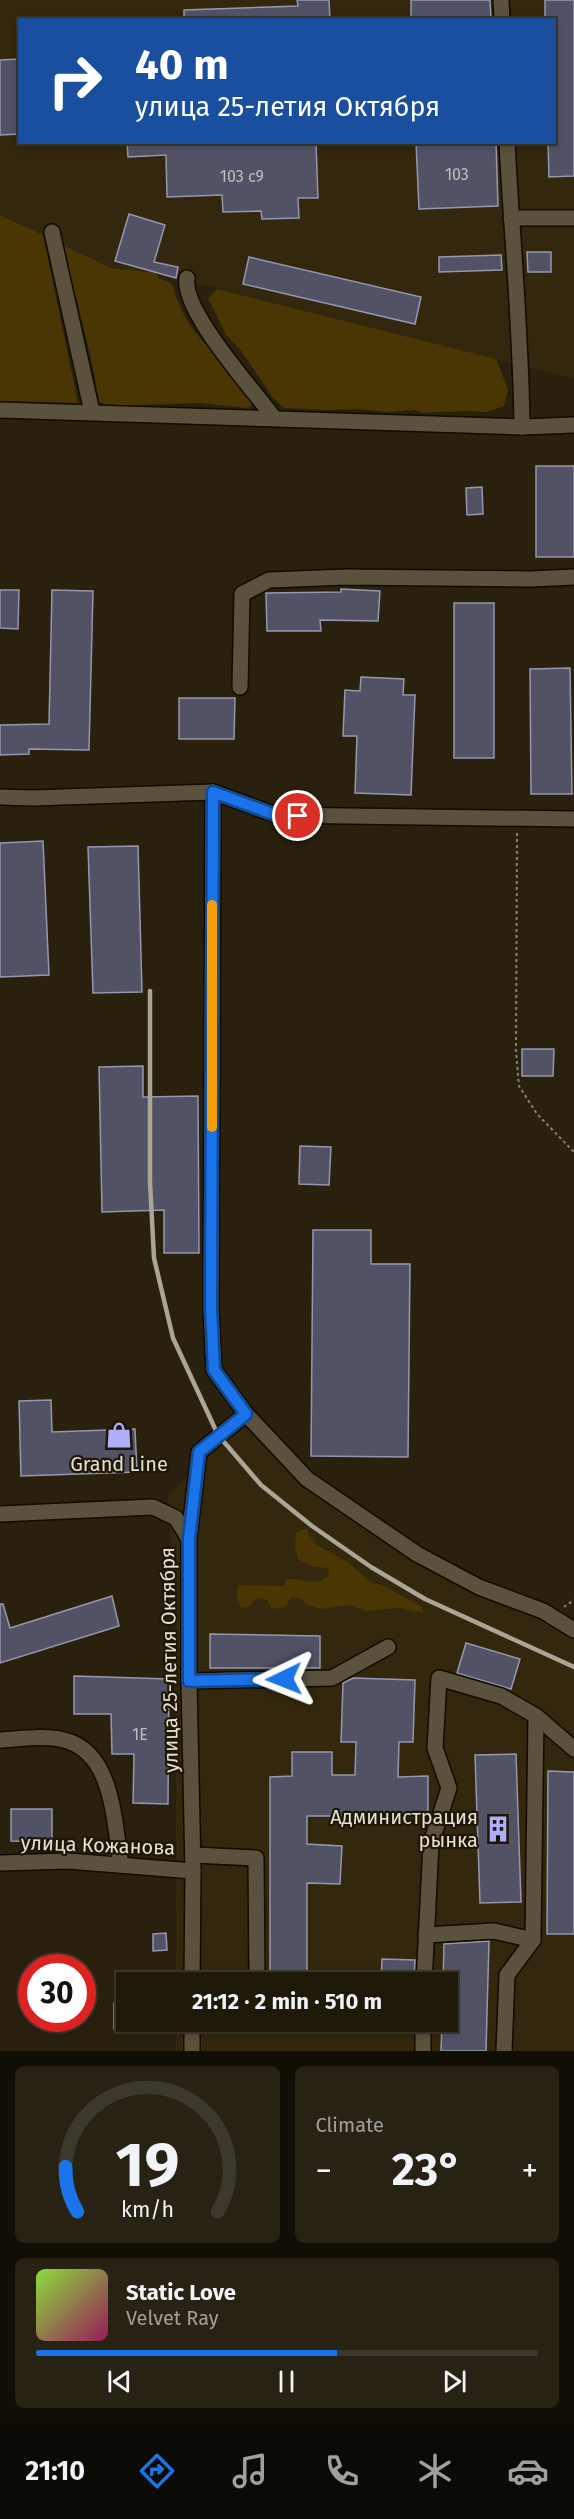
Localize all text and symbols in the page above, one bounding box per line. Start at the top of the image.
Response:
text: 40 m [135,40,229,90]
icon: right [36,42,114,120]
text: улица 25-летия Октября [135,91,440,123]
house number: 103 [445,165,469,184]
house number: 103 с9 [220,167,264,186]
pin [272,790,323,841]
icon: arrive [281,799,314,832]
shop icon: Grand Line [104,1420,134,1450]
place label: Grand Line [70,1452,168,1476]
street label: улица 25-летия Октября [155,1547,183,1773]
position arrow [252,1647,316,1711]
house number: 1Е [132,1725,148,1744]
place label: Администрация рынка [330,1805,478,1852]
building icon: Администрация рынка [483,1814,513,1844]
street label: улица Кожанова [20,1830,176,1860]
speed limit sign: 30 [18,1954,96,2032]
text: 21:12 · 2 min · 510 m [192,1988,382,2015]
text: Climate [316,2113,384,2137]
text: 19 [115,2128,179,2203]
text: 23° [392,2143,462,2197]
text: − [316,2151,332,2191]
text: + [522,2151,538,2191]
text: km/h [121,2197,174,2223]
text: Static Love [126,2279,236,2306]
text: Velvet Ray [126,2306,219,2330]
icon: previous [103,2365,136,2398]
icon: pause [270,2365,303,2398]
icon: next [438,2365,471,2398]
icon: directions [136,2450,178,2492]
icon: music [229,2450,271,2492]
icon: phone [321,2450,363,2492]
icon: climate [414,2450,456,2492]
icon: car [507,2450,549,2492]
text: 21:10 [25,2455,85,2487]

